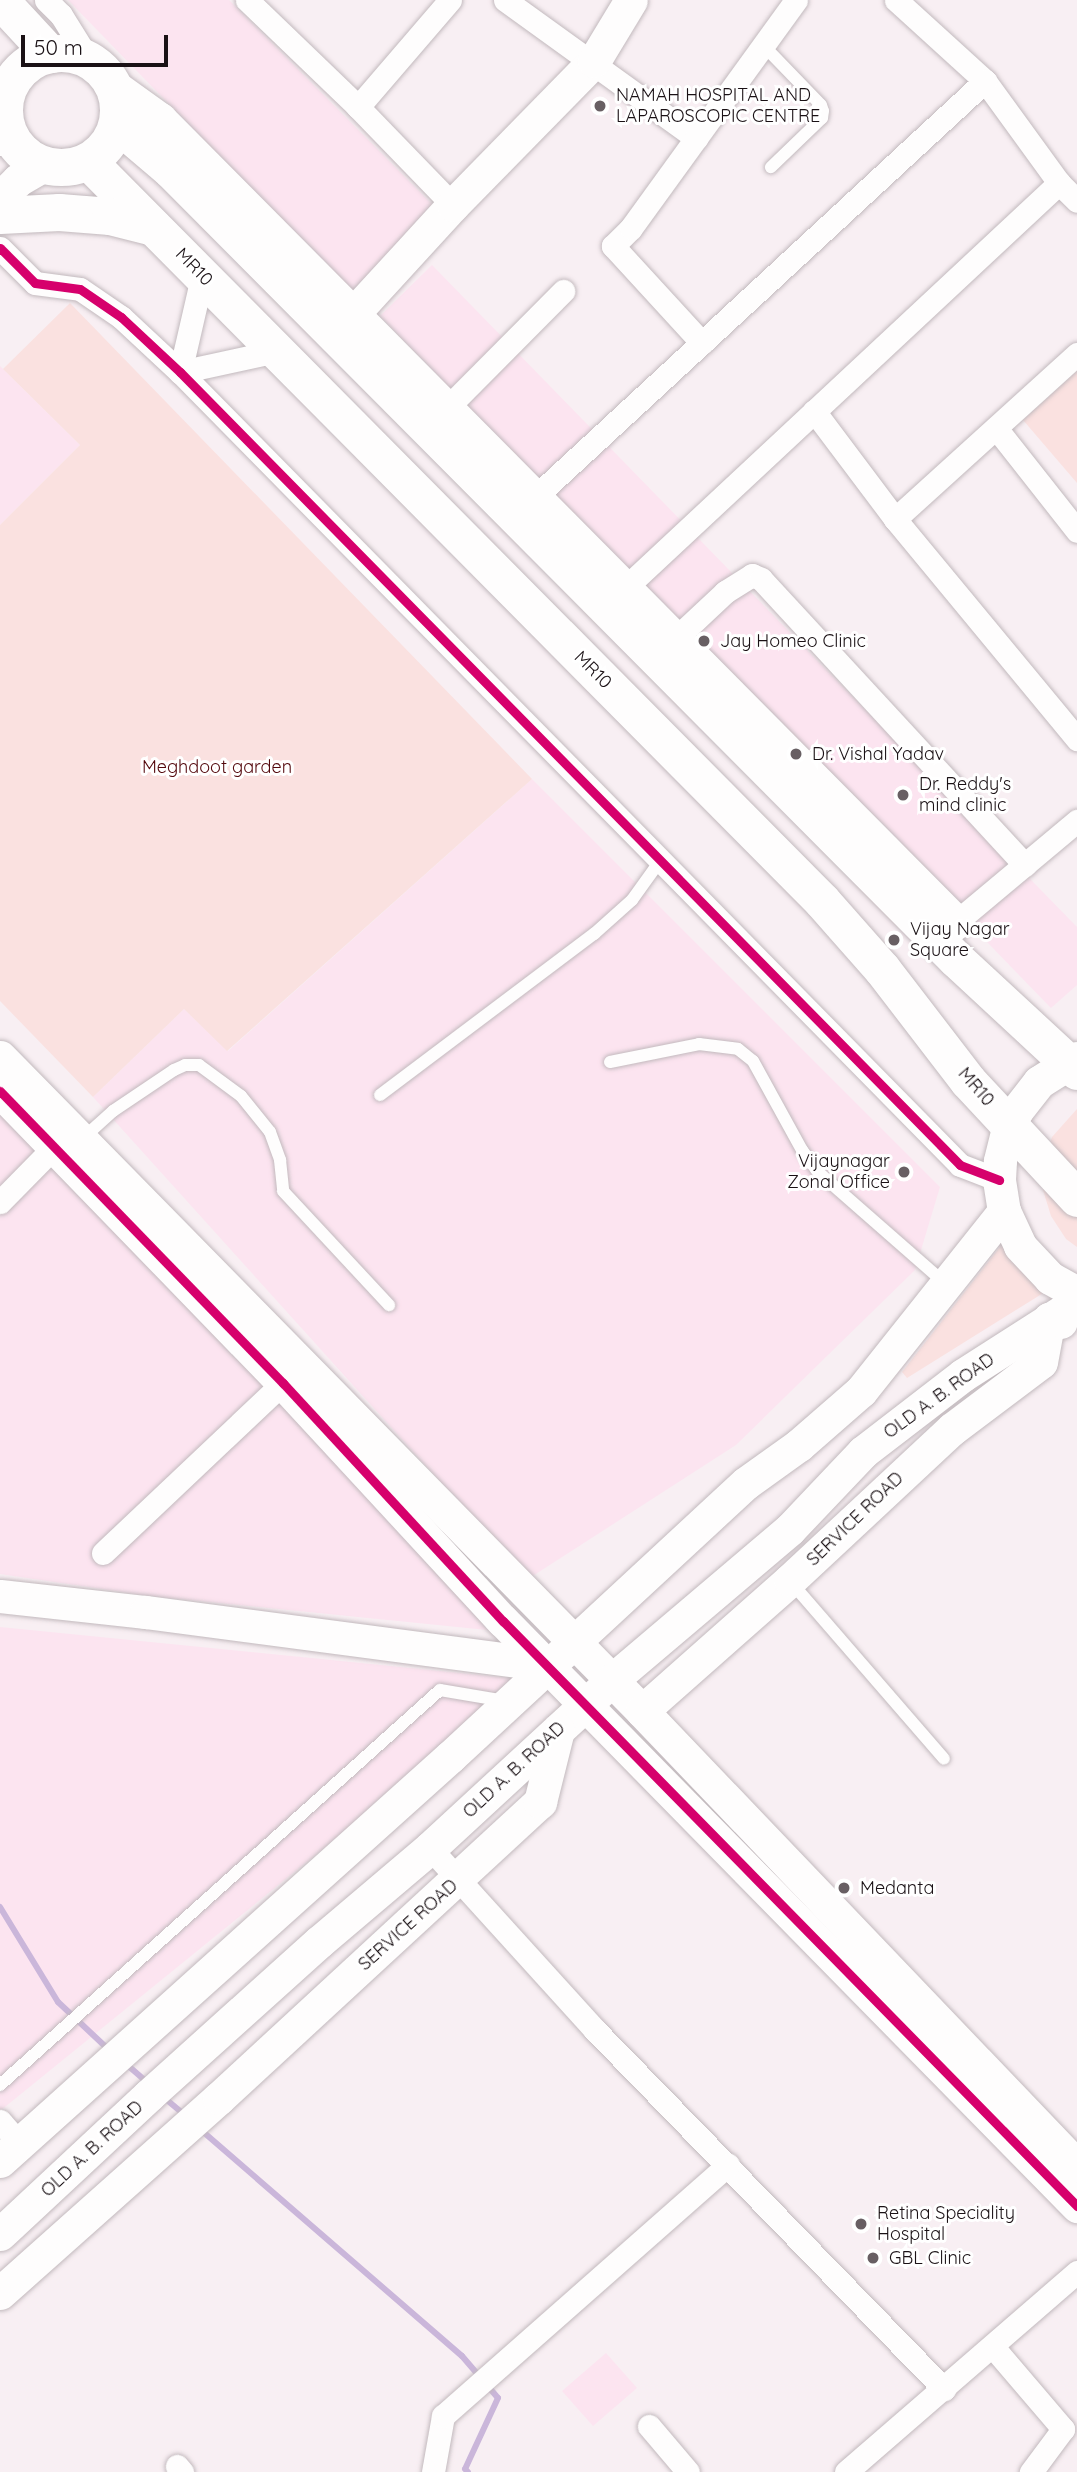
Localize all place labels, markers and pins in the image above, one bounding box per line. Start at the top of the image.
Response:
place label: NAMAH HOSPITAL AND LAPAROSCOPIC CENTRE [616,85,820,128]
marker: NAMAH HOSPITAL AND LAPAROSCOPIC CENTRE [590,96,610,116]
place label: Jay Homeo Clinic [720,630,866,652]
marker: Jay Homeo Clinic [694,631,714,651]
place label: Dr. Vishal Yadav [812,743,944,765]
marker: Dr. Vishal Yadav [786,744,806,764]
place label: Dr. Reddy's mind clinic [919,774,1011,816]
marker: Dr. Reddy's mind clinic [893,785,913,805]
place label: Vijay Nagar Square [910,919,1010,962]
marker: Vijay Nagar Square [884,930,904,950]
place label: Vijaynagar Zonal Office [787,1151,890,1194]
marker: Vijaynagar Zonal Office [896,1164,912,1180]
place label: Medanta [860,1877,934,1899]
marker: Medanta [834,1878,854,1898]
place label: Retina Speciality Hospital [877,2203,1015,2246]
marker: Retina Speciality Hospital [851,2214,871,2234]
place label: GBL Clinic [889,2247,971,2269]
marker: GBL Clinic [863,2248,883,2268]

